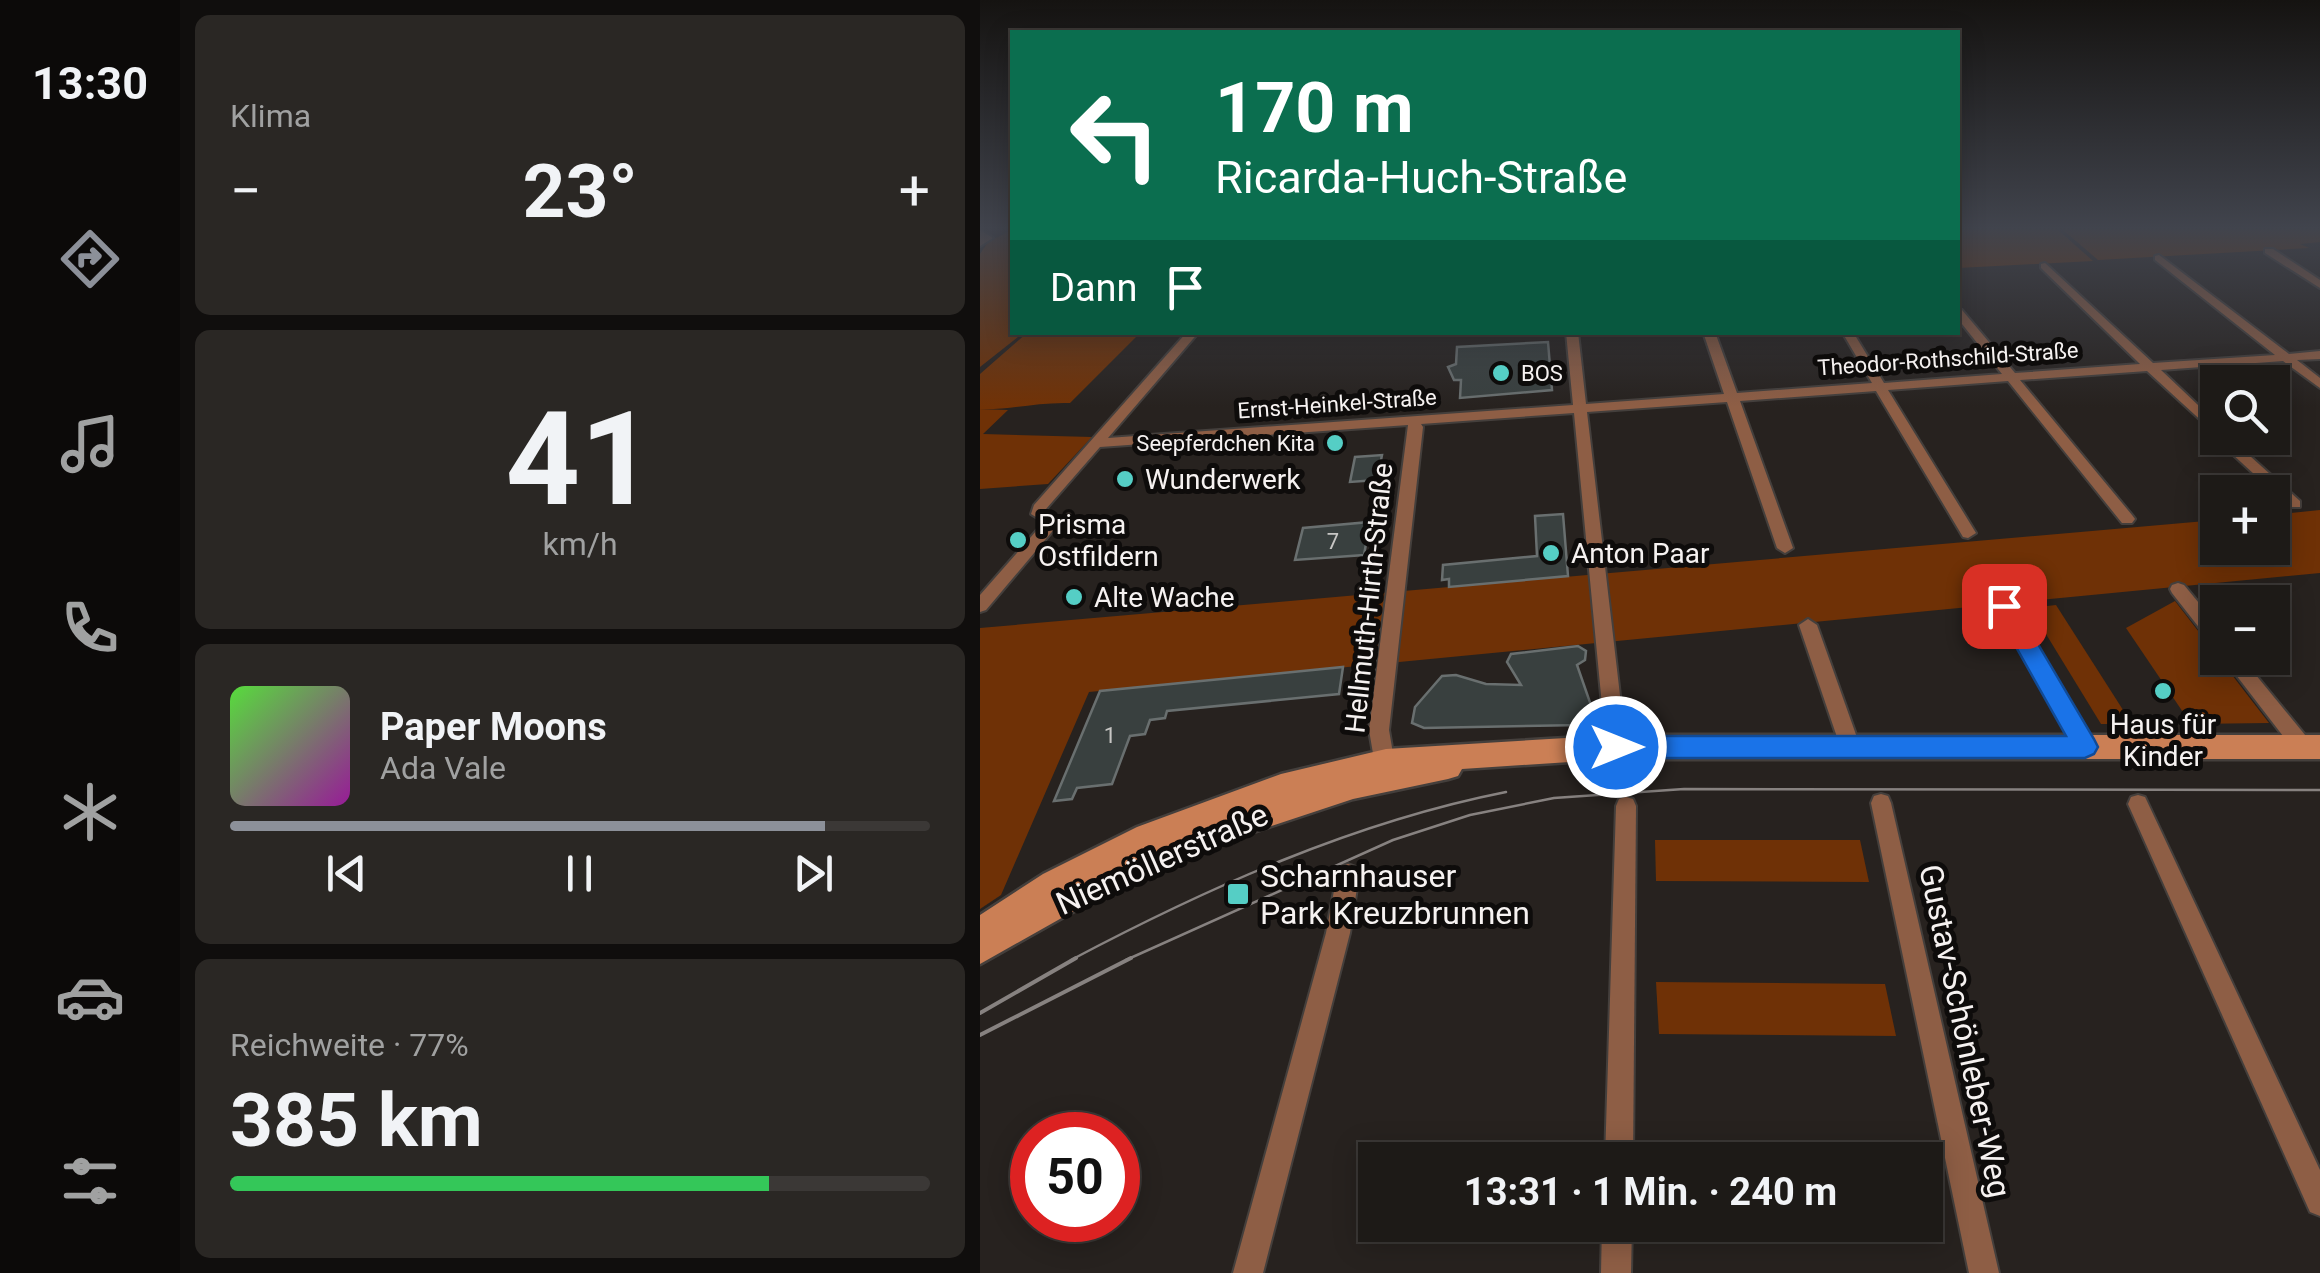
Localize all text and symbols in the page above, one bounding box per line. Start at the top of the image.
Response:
text: 13:30 [32,57,148,110]
text: 170 m [1215,67,1414,149]
icon: left [1050,70,1180,200]
text: Klima [230,97,311,135]
text: 23° [522,147,638,235]
text: Ricarda-Huch-Straße [1215,151,1627,204]
text: − [230,159,261,223]
text: + [899,159,930,223]
icon: directions [55,224,125,294]
icon: arrive [1158,260,1213,315]
text: Dann [1050,266,1138,310]
street label: Theodor-Rothschild-Straße [1817,337,2079,381]
place label: BOS [1521,361,1563,386]
marker: BOS [1490,362,1512,384]
map controls [2200,365,2290,675]
button: search [2200,365,2290,455]
text: 41 [505,383,655,536]
street label: Ernst-Heinkel-Straße [1237,385,1437,423]
icon: music [55,409,125,479]
place label: Seepferdchen Kita [1136,431,1315,456]
marker: Seepferdchen Kita [1324,432,1346,454]
street label: Hellmuth-Hirth-Straße [1338,461,1400,735]
place label: Wunderwerk [1145,463,1301,496]
marker: Wunderwerk [1114,468,1136,490]
button: + [2200,475,2290,565]
place label: Prisma Ostfildern [1038,508,1159,573]
text: km/h [542,525,618,563]
marker: Prisma Ostfildern [1007,529,1029,551]
house number: 7 [1327,529,1339,554]
place label: Anton Paar [1571,537,1710,570]
marker: Anton Paar [1540,542,1562,564]
pin [1962,564,2047,649]
icon: arrive [1977,579,2032,634]
place label: Alte Wache [1094,581,1235,614]
button: − [2200,585,2290,675]
marker: Alte Wache [1063,586,1085,608]
icon: phone [55,593,125,663]
marker: Haus für Kinder [2152,680,2174,702]
position arrow [1564,695,1668,799]
text: Paper Moons [380,705,607,749]
place label: Haus für Kinder [2110,708,2217,773]
house number: 1 [1104,723,1116,748]
text: Ada Vale [380,749,506,787]
icon: climate [55,777,125,847]
street label: Niemöllerstraße [1050,795,1274,923]
icon: previous [319,846,374,901]
icon: pause [552,846,607,901]
icon: next [786,846,841,901]
place label: Scharnhauser Park Kreuzbrunnen [1260,857,1530,932]
street label: Gustav-Schönleber-Weg [1911,861,2019,1201]
marker: Scharnhauser Park Kreuzbrunnen [1225,881,1251,907]
icon: car [55,962,125,1032]
text: Reichweite · 77% [230,1026,469,1064]
text: 385 km [230,1076,483,1164]
speed limit sign: 50 [1010,1112,1140,1242]
icon: filters [55,1146,125,1216]
text: 13:31 · 1 Min. · 240 m [1464,1170,1837,1214]

